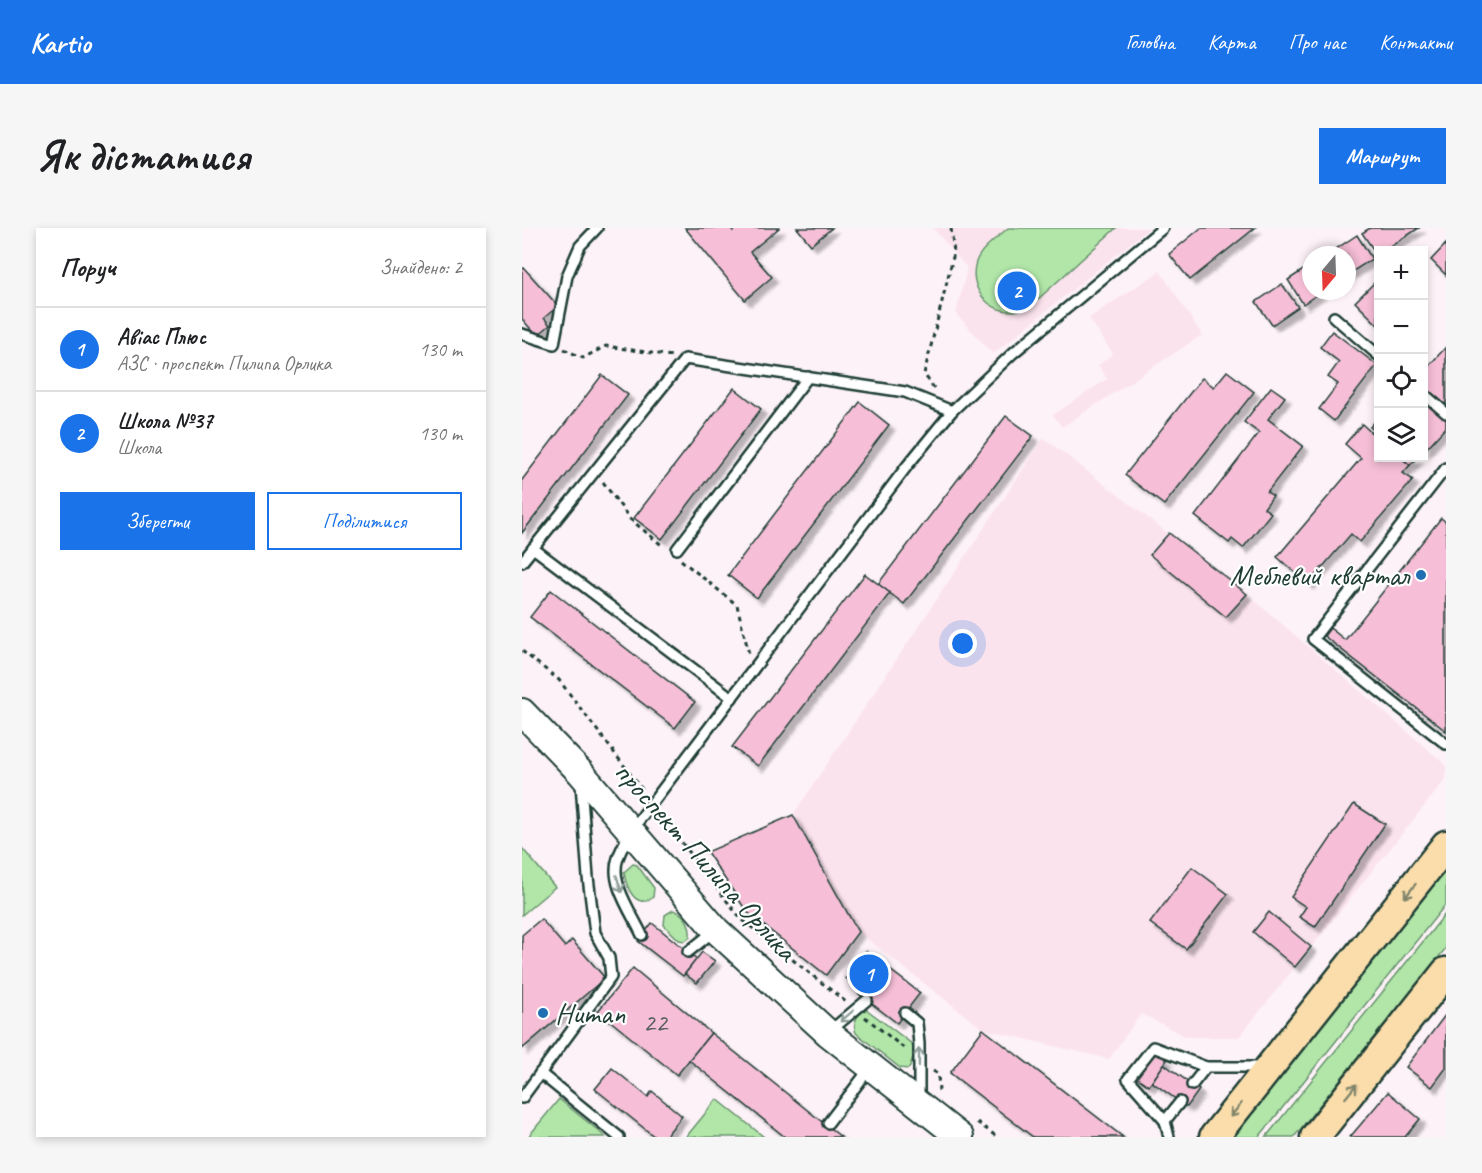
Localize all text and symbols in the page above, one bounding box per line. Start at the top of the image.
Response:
text: Kartio [30,25,91,60]
text: Головна [1126,29,1175,55]
text: Карта [1208,29,1256,55]
text: Про нас [1289,29,1346,55]
text: Контакти [1379,29,1452,55]
button: Маршрут [1319,128,1446,184]
text: Як дістатися [36,130,250,183]
north arrow [1302,246,1356,300]
map controls [1374,246,1428,462]
button: + [1374,246,1428,300]
text: Поруч [60,251,116,284]
text: Знайдено: 2 [380,255,462,280]
pin: 2 [998,268,1036,314]
button: − [1374,300,1428,354]
text: Авіас Плюс [117,323,206,351]
text: 1 [75,337,84,362]
text: 130 m [419,337,462,362]
text: АЗС · проспект Пилипа Орлика [117,351,331,376]
button: locate [1374,354,1428,408]
text: Школа №37 [117,407,213,435]
button: layers [1374,408,1428,462]
text: 2 [75,421,84,446]
text: 130 m [419,421,462,446]
text: Школа [117,435,161,460]
button: Зберегти [60,492,255,550]
button: Поділитися [267,492,462,550]
place label: Меблевий квартал [1230,556,1411,594]
marker: Меблевий квартал [1414,568,1428,582]
your location [948,629,977,658]
street label: проспект Пилипа Орлика [606,753,807,970]
one-way arrow [614,874,625,893]
one-way arrow [1403,883,1416,899]
pin: 1 [850,952,888,996]
place label: Human [555,994,626,1032]
house number: 22 [643,1005,669,1039]
marker: Human [536,1006,550,1020]
one-way arrow [840,1009,855,1023]
one-way arrow [913,1047,925,1067]
one-way arrow [1345,1083,1358,1099]
one-way arrow [1230,1102,1243,1118]

